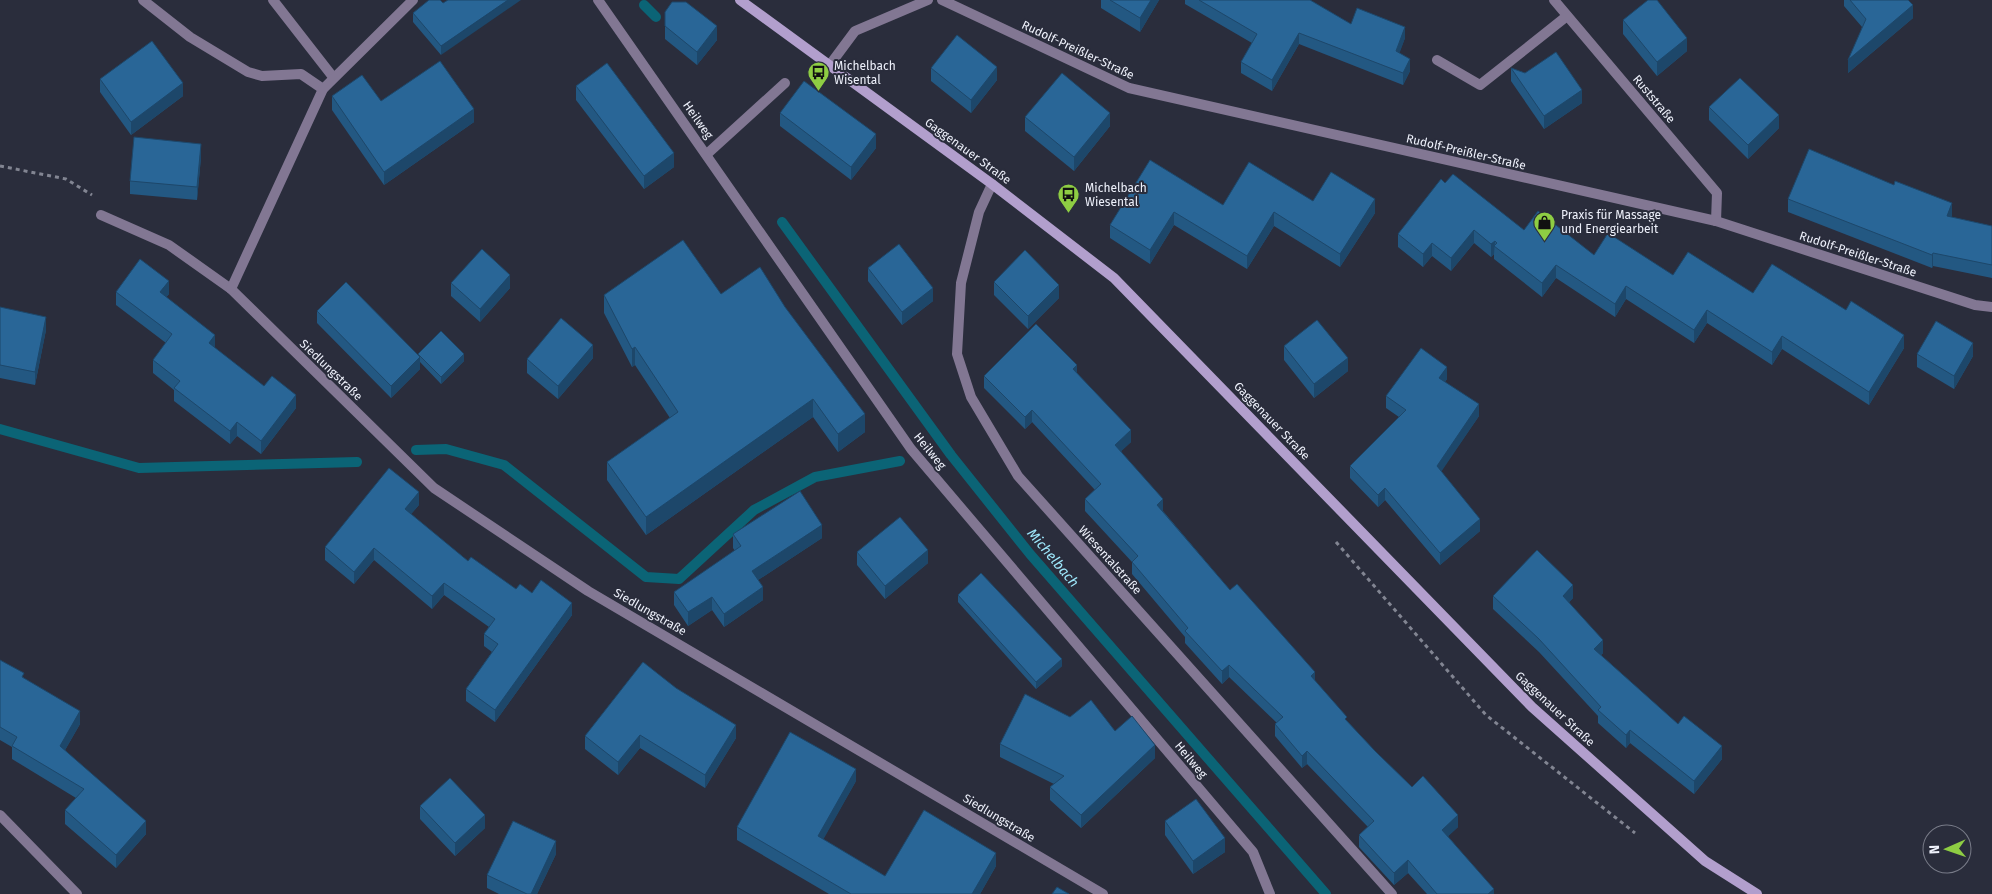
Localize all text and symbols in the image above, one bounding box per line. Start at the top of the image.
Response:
street label: Rudolf-Preißler-Straße [1020,18,1136,82]
place label: Michelbach Wisental [834,59,896,87]
bus stop icon: Michelbach Wisental [806,61,830,92]
street label: Ruststraße [1630,72,1678,126]
street label: Heilweg [680,98,716,142]
street label: Gaggenauer Straße [922,115,1014,187]
street label: Rudolf-Preißler-Straße [1405,131,1527,173]
place label: Michelbach Wiesental [1085,181,1147,209]
bus stop icon: Michelbach Wiesental [1057,183,1081,214]
place label: Praxis für Massage und Energiearbeit [1561,208,1661,236]
shop icon: Praxis für Massage und Energiearbeit [1533,210,1557,241]
street label: Rudolf-Preißler-Straße [1798,228,1918,280]
street label: Siedlungstraße [297,337,365,403]
street label: Gaggenauer Straße [1231,379,1313,463]
street label: Heilweg [911,430,949,473]
street label: Wiesentalstraße [1076,523,1144,597]
water label: Michelbach [1023,525,1083,591]
street label: Siedlungstraße [611,586,689,638]
street label: Gaggenauer Straße [1513,669,1597,749]
street label: Heilweg [1172,739,1211,782]
street label: Siedlungstraße [960,791,1038,845]
north arrow [1922,824,1972,874]
text: N [1926,844,1943,854]

